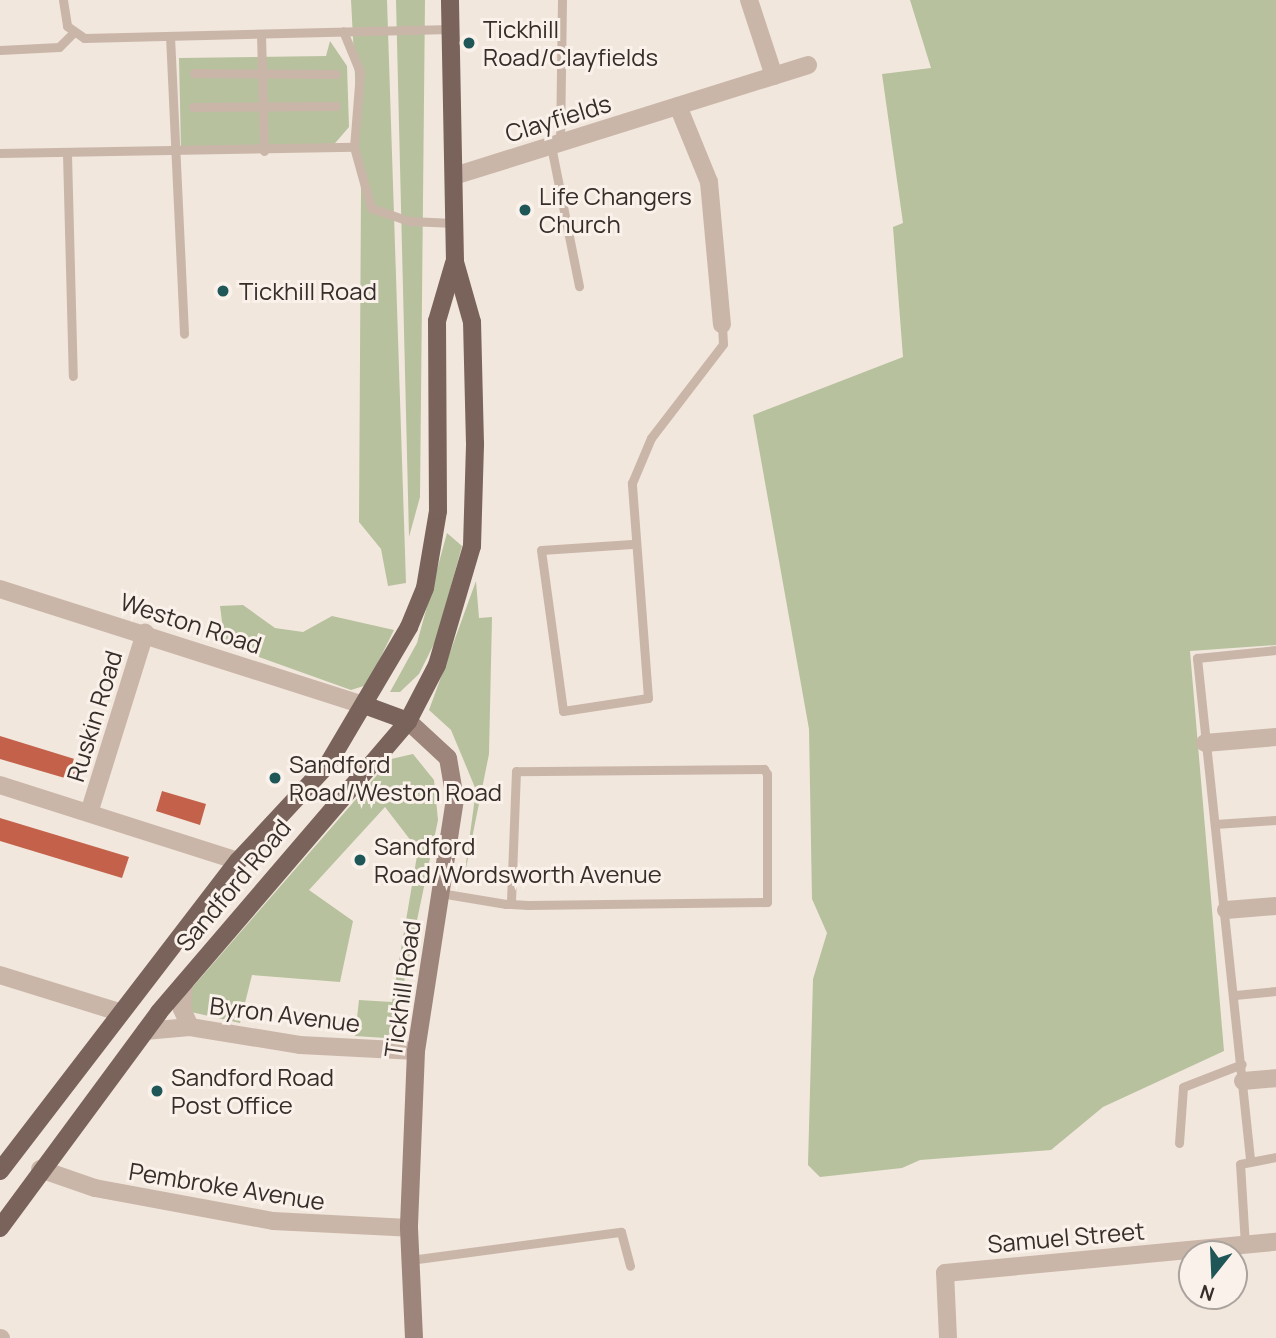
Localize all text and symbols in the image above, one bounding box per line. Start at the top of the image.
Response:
place label: Tickhill Road/Clayfields [483,15,658,71]
marker: Tickhill Road/Clayfields [461,35,477,51]
street label: Clayfields [502,88,614,148]
place label: Life Changers Church [539,182,692,238]
marker: Life Changers Church [517,202,533,218]
place label: Tickhill Road [239,277,377,305]
marker: Tickhill Road [213,281,233,301]
street label: Weston Road [117,587,265,659]
street label: Ruskin Road [60,647,128,785]
place label: Sandford Road/Weston Road [289,750,502,806]
marker: Sandford Road/Weston Road [267,770,283,786]
street label: Sandford Road [170,813,296,957]
place label: Sandford Road/Wordsworth Avenue [374,832,662,888]
marker: Sandford Road/Wordsworth Avenue [352,852,368,868]
street label: Tickhill Road [378,919,426,1059]
street label: Byron Avenue [208,990,362,1038]
place label: Sandford Road Post Office [171,1063,334,1119]
marker: Sandford Road Post Office [149,1083,165,1099]
street label: Pembroke Avenue [127,1156,327,1216]
street label: Samuel Street [986,1216,1146,1258]
north arrow [1178,1240,1248,1310]
text: N [1197,1279,1218,1308]

